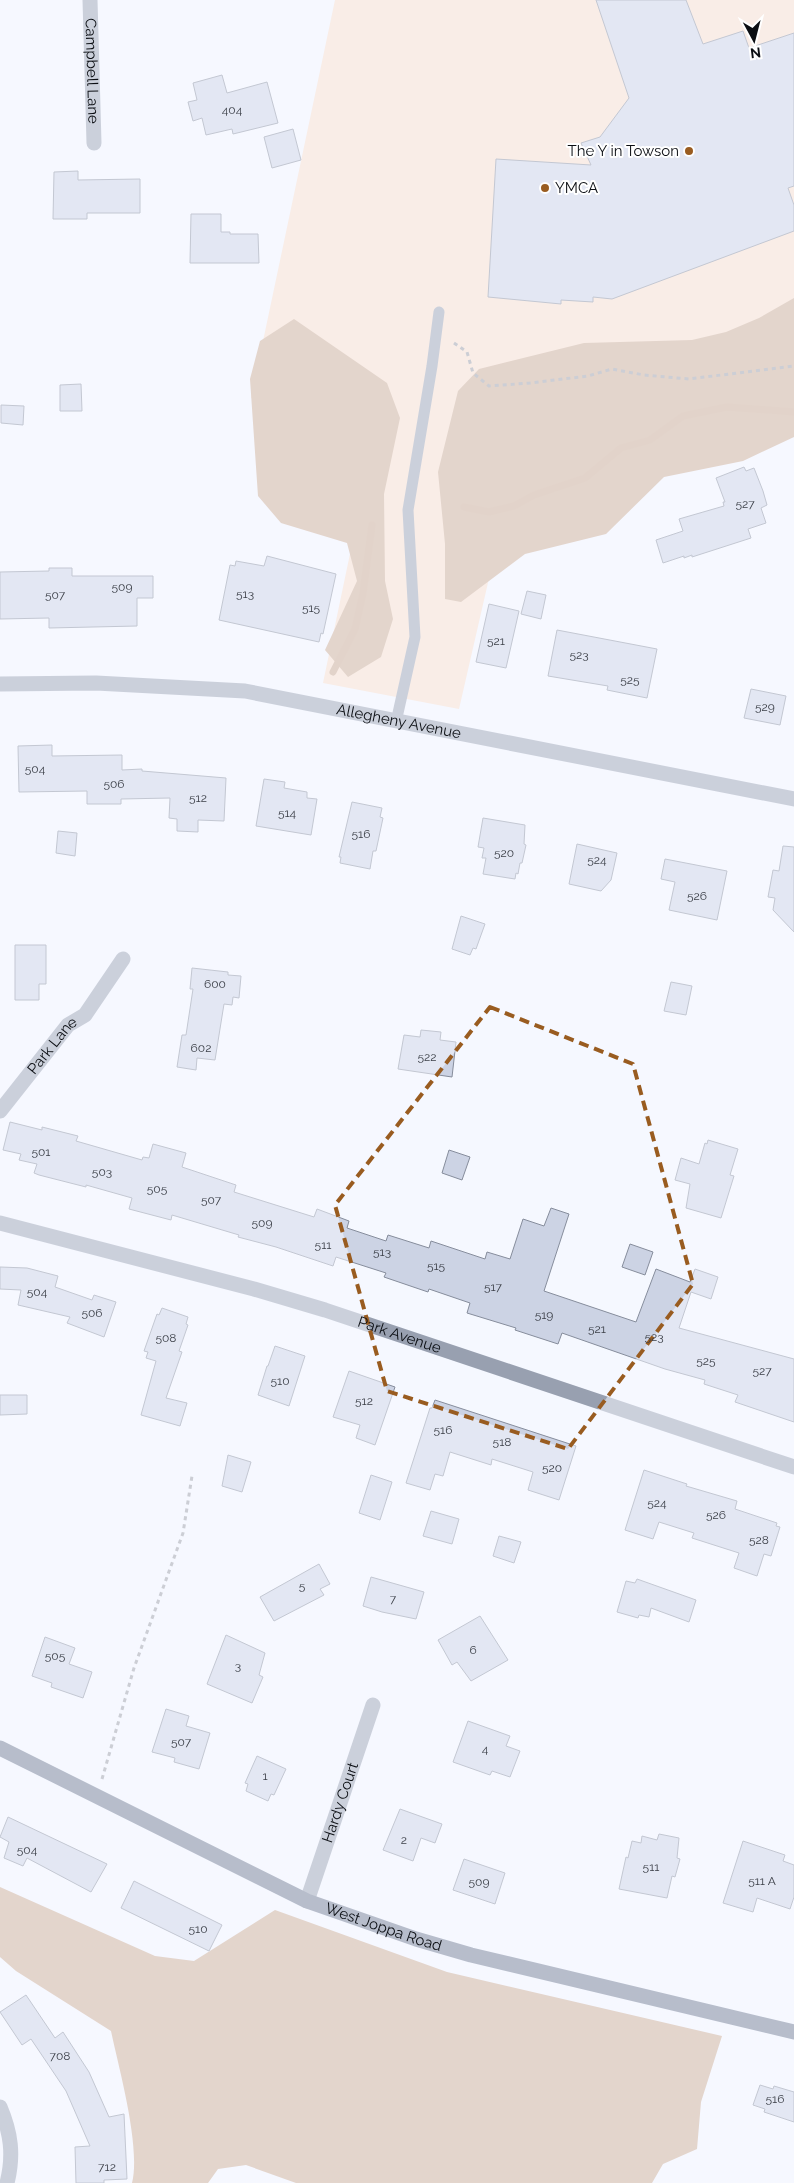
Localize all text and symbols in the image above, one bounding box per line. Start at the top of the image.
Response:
north arrow [729,15,779,65]
street label: Campbell Lane [82,18,102,124]
text: N [749,44,762,61]
house number: 404 [222,103,243,117]
place label: The Y in Towson [568,142,679,160]
marker: The Y in Towson [683,145,695,157]
place label: YMCA [555,179,598,197]
marker: YMCA [539,182,551,194]
house number: 527 [735,497,755,511]
house number: 509 [112,580,132,594]
house number: 513 [236,587,254,601]
house number: 507 [45,588,66,602]
house number: 515 [302,601,321,615]
house number: 521 [487,634,505,648]
house number: 523 [569,648,589,662]
house number: 525 [620,673,640,687]
street label: Allegheny Avenue [335,700,463,742]
house number: 529 [755,700,775,714]
house number: 504 [25,762,46,776]
house number: 506 [103,777,125,791]
house number: 512 [189,791,207,805]
house number: 514 [278,806,297,820]
house number: 516 [352,827,370,841]
house number: 520 [494,846,514,860]
house number: 524 [587,853,607,867]
house number: 526 [687,889,707,903]
house number: 600 [204,977,226,991]
street label: Park Lane [24,1013,80,1078]
house number: 602 [191,1041,211,1055]
house number: 522 [417,1050,437,1064]
house number: 501 [31,1145,51,1159]
house number: 503 [92,1165,112,1179]
house number: 505 [147,1182,168,1196]
house number: 507 [201,1193,222,1207]
house number: 509 [252,1216,272,1230]
house number: 511 [315,1238,331,1252]
house number: 513 [373,1245,391,1259]
house number: 515 [427,1259,446,1273]
house number: 517 [484,1280,503,1294]
house number: 504 [27,1285,48,1299]
house number: 506 [81,1306,103,1320]
house number: 519 [535,1308,553,1322]
street label: Park Avenue [355,1313,444,1357]
house number: 521 [588,1322,606,1336]
house number: 523 [644,1330,664,1344]
house number: 508 [155,1331,177,1345]
house number: 525 [696,1354,716,1368]
house number: 527 [752,1364,772,1378]
house number: 510 [270,1374,290,1388]
house number: 512 [355,1394,373,1408]
house number: 516 [434,1423,452,1437]
house number: 518 [493,1435,511,1449]
house number: 520 [542,1461,562,1475]
house number: 524 [647,1496,667,1510]
house number: 526 [706,1508,726,1522]
house number: 528 [749,1533,769,1547]
house number: 5 [299,1579,306,1593]
house number: 7 [390,1592,397,1606]
house number: 6 [469,1643,477,1657]
house number: 505 [45,1649,66,1663]
house number: 3 [235,1659,241,1673]
house number: 507 [171,1735,192,1749]
house number: 4 [482,1742,489,1756]
street label: Hardy Court [318,1760,362,1845]
house number: 1 [262,1769,268,1783]
house number: 2 [401,1833,407,1847]
house number: 504 [17,1843,38,1857]
house number: 511 [643,1860,659,1874]
house number: 511 A [748,1874,776,1888]
house number: 509 [469,1875,489,1889]
street label: West Joppa Road [323,1899,444,1955]
house number: 510 [188,1922,208,1936]
house number: 708 [50,2049,70,2063]
house number: 516 [766,2092,784,2106]
house number: 712 [98,2160,116,2174]

